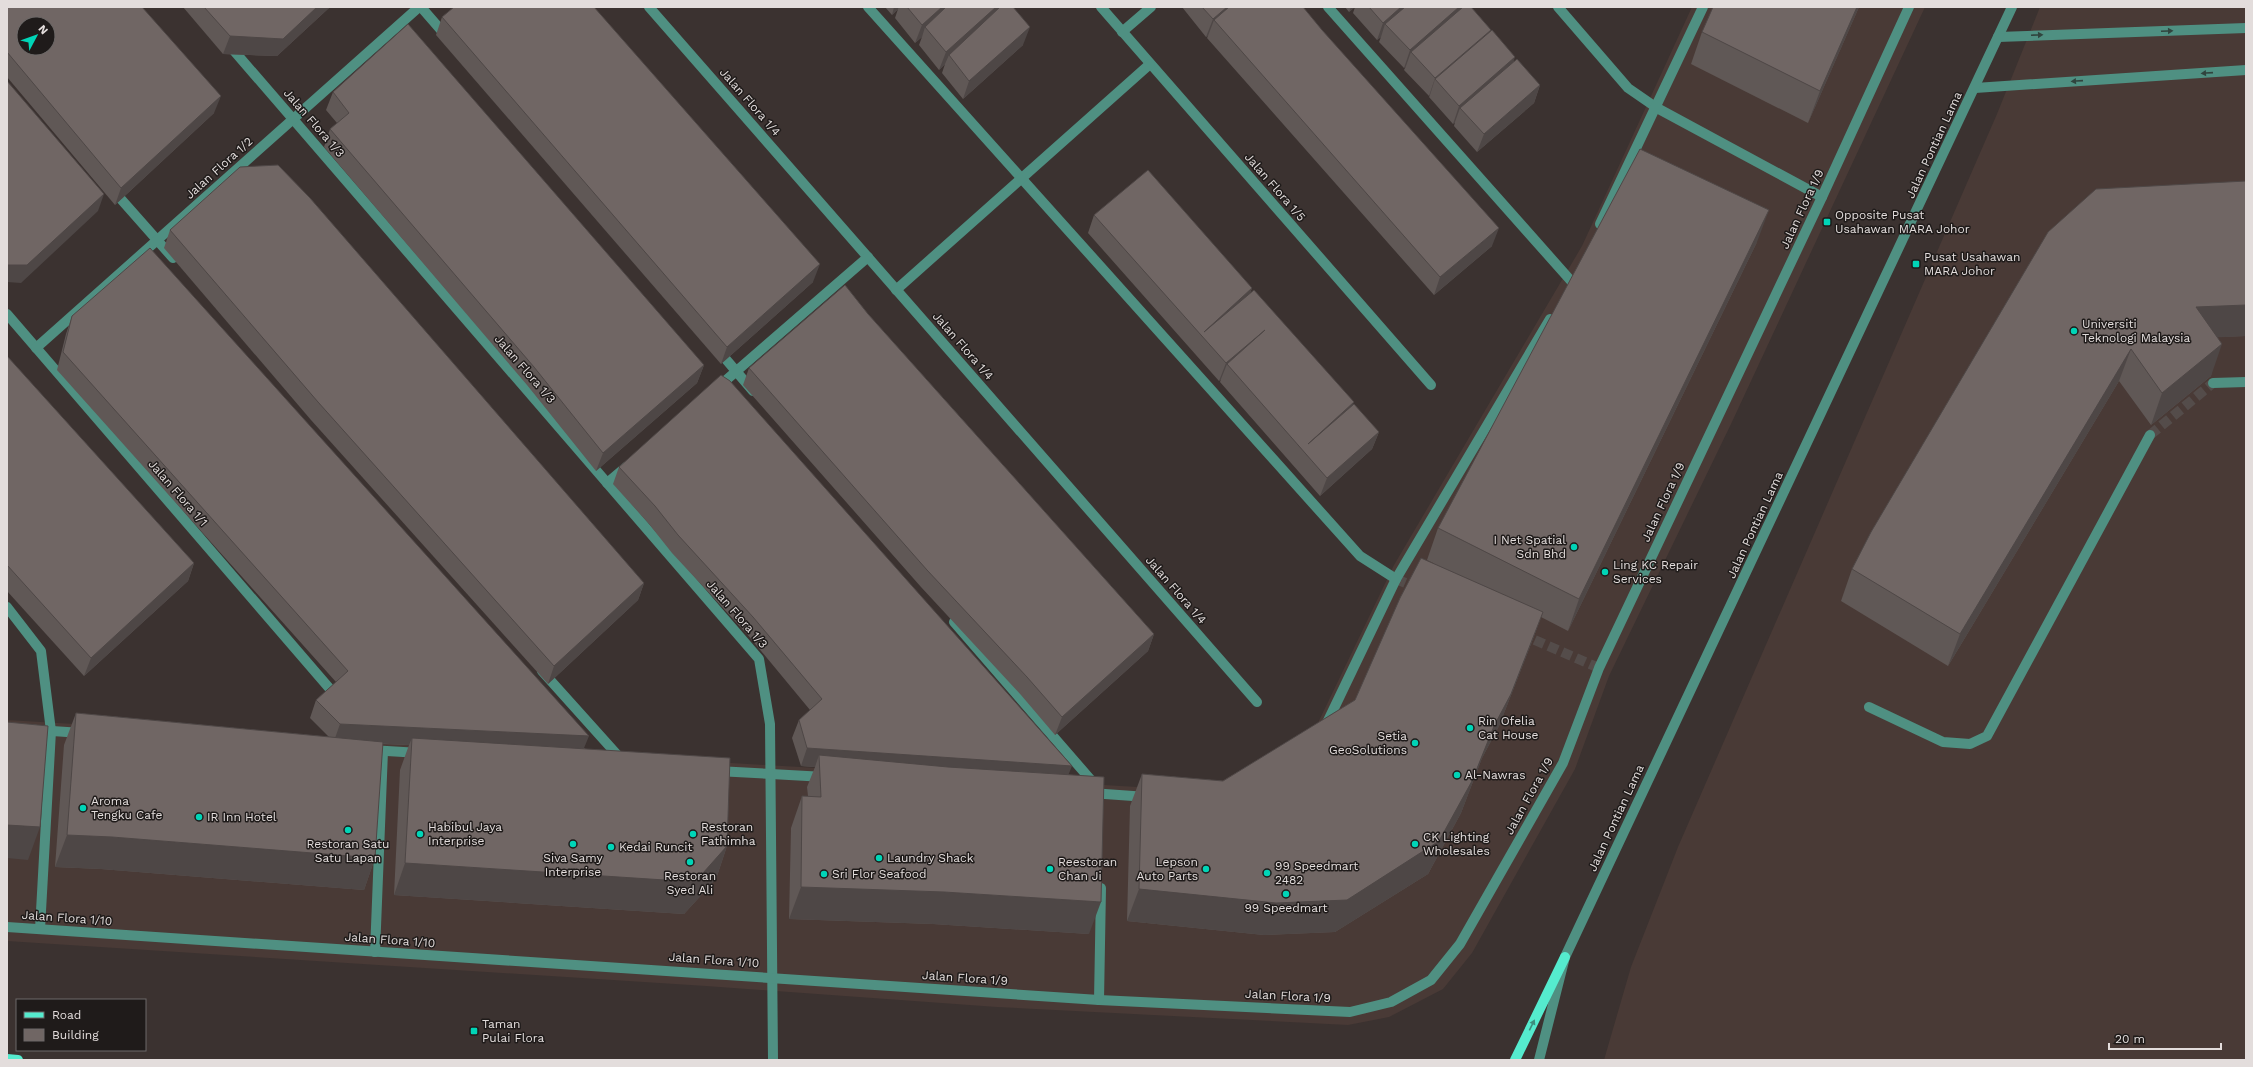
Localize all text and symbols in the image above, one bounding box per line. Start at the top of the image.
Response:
north arrow [16,16,56,56]
text: N [36,22,51,37]
one-way arrow [2161,27,2173,34]
one-way arrow [2031,32,2043,39]
street label: Jalan Flora 1/4 [717,65,783,139]
one-way arrow [2201,69,2213,76]
one-way arrow [2071,78,2083,85]
street label: Jalan Flora 1/3 [281,86,347,160]
street label: Jalan Pontian Lama [1903,89,1965,200]
street label: Jalan Flora 1/2 [183,134,255,202]
street label: Jalan Flora 1/5 [1242,150,1308,224]
street label: Jalan Flora 1/9 [1777,167,1827,251]
place label: Opposite Pusat Usahawan MARA Johor [1835,208,1970,236]
marker: Opposite Pusat Usahawan MARA Johor [1822,217,1832,227]
place label: Pusat Usahawan MARA Johor [1924,250,2020,278]
marker: Pusat Usahawan MARA Johor [1911,259,1921,269]
street label: Jalan Flora 1/4 [930,309,996,383]
place label: Universiti Teknologi Malaysia [2082,317,2190,345]
marker: Universiti Teknologi Malaysia [2069,326,2079,336]
street label: Jalan Flora 1/3 [492,332,558,406]
street label: Jalan Flora 1/1 [145,457,211,529]
street label: Jalan Flora 1/9 [1638,460,1688,544]
street label: Jalan Pontian Lama [1724,469,1786,580]
place label: I Net Spatial Sdn Bhd [1493,533,1566,561]
marker: I Net Spatial Sdn Bhd [1569,542,1579,552]
street label: Jalan Flora 1/4 [1143,553,1209,627]
place label: Ling KC Repair Services [1613,558,1698,586]
marker: Ling KC Repair Services [1600,567,1610,577]
street label: Jalan Flora 1/3 [704,577,770,651]
place label: Rin Ofelia Cat House [1478,714,1539,742]
marker: Rin Ofelia Cat House [1465,723,1475,733]
place label: Setia GeoSolutions [1329,729,1407,757]
marker: Setia GeoSolutions [1410,738,1420,748]
street label: Jalan Flora 1/9 [1502,755,1556,837]
street label: Jalan Pontian Lama [1585,762,1647,873]
place label: Al-Nawras [1465,768,1525,782]
marker: Al-Nawras [1452,770,1462,780]
place label: Aroma Tengku Cafe [91,794,162,822]
marker: Aroma Tengku Cafe [78,803,88,813]
place label: IR Inn Hotel [207,810,277,824]
marker: IR Inn Hotel [194,812,204,822]
place label: Habibul Jaya Interprise [428,820,502,848]
place label: Restoran Fathimha [701,820,756,848]
marker: Restoran Satu Satu Lapan [343,825,353,835]
marker: Habibul Jaya Interprise [415,829,425,839]
marker: Restoran Fathimha [688,829,698,839]
place label: CK Lighting Wholesales [1423,830,1490,858]
place label: Restoran Satu Satu Lapan [307,837,389,865]
marker: Siva Samy Interprise [568,839,578,849]
marker: CK Lighting Wholesales [1410,839,1420,849]
place label: Kedai Runcit [619,840,693,854]
marker: Kedai Runcit [606,842,616,852]
place label: Siva Samy Interprise [543,851,603,879]
place label: Laundry Shack [887,851,974,865]
marker: Laundry Shack [874,853,884,863]
place label: Reestoran Chan Ji [1058,855,1117,883]
place label: Lepson Auto Parts [1136,855,1198,883]
marker: Restoran Syed Ali [685,857,695,867]
place label: 99 Speedmart 2482 [1275,859,1358,887]
marker: Reestoran Chan Ji [1045,864,1055,874]
marker: Lepson Auto Parts [1201,864,1211,874]
place label: Sri Flor Seafood [832,867,927,881]
marker: 99 Speedmart 2482 [1262,868,1272,878]
place label: Restoran Syed Ali [664,869,716,897]
marker: Sri Flor Seafood [819,869,829,879]
marker: 99 Speedmart [1281,889,1291,899]
place label: 99 Speedmart [1244,901,1328,915]
street label: Jalan Flora 1/10 [21,908,113,928]
street label: Jalan Flora 1/10 [344,930,436,950]
street label: Jalan Flora 1/10 [668,950,760,970]
street label: Jalan Flora 1/9 [922,968,1008,988]
street label: Jalan Flora 1/9 [1245,987,1331,1005]
legend [16,999,146,1051]
text: Road [52,1008,81,1022]
place label: Taman Pulai Flora [482,1017,544,1045]
one-way arrow [1529,1019,1535,1031]
scale bar [2109,1025,2221,1051]
marker: Taman Pulai Flora [469,1026,479,1036]
text: Building [52,1028,99,1042]
text: 20 m [2115,1032,2145,1046]

